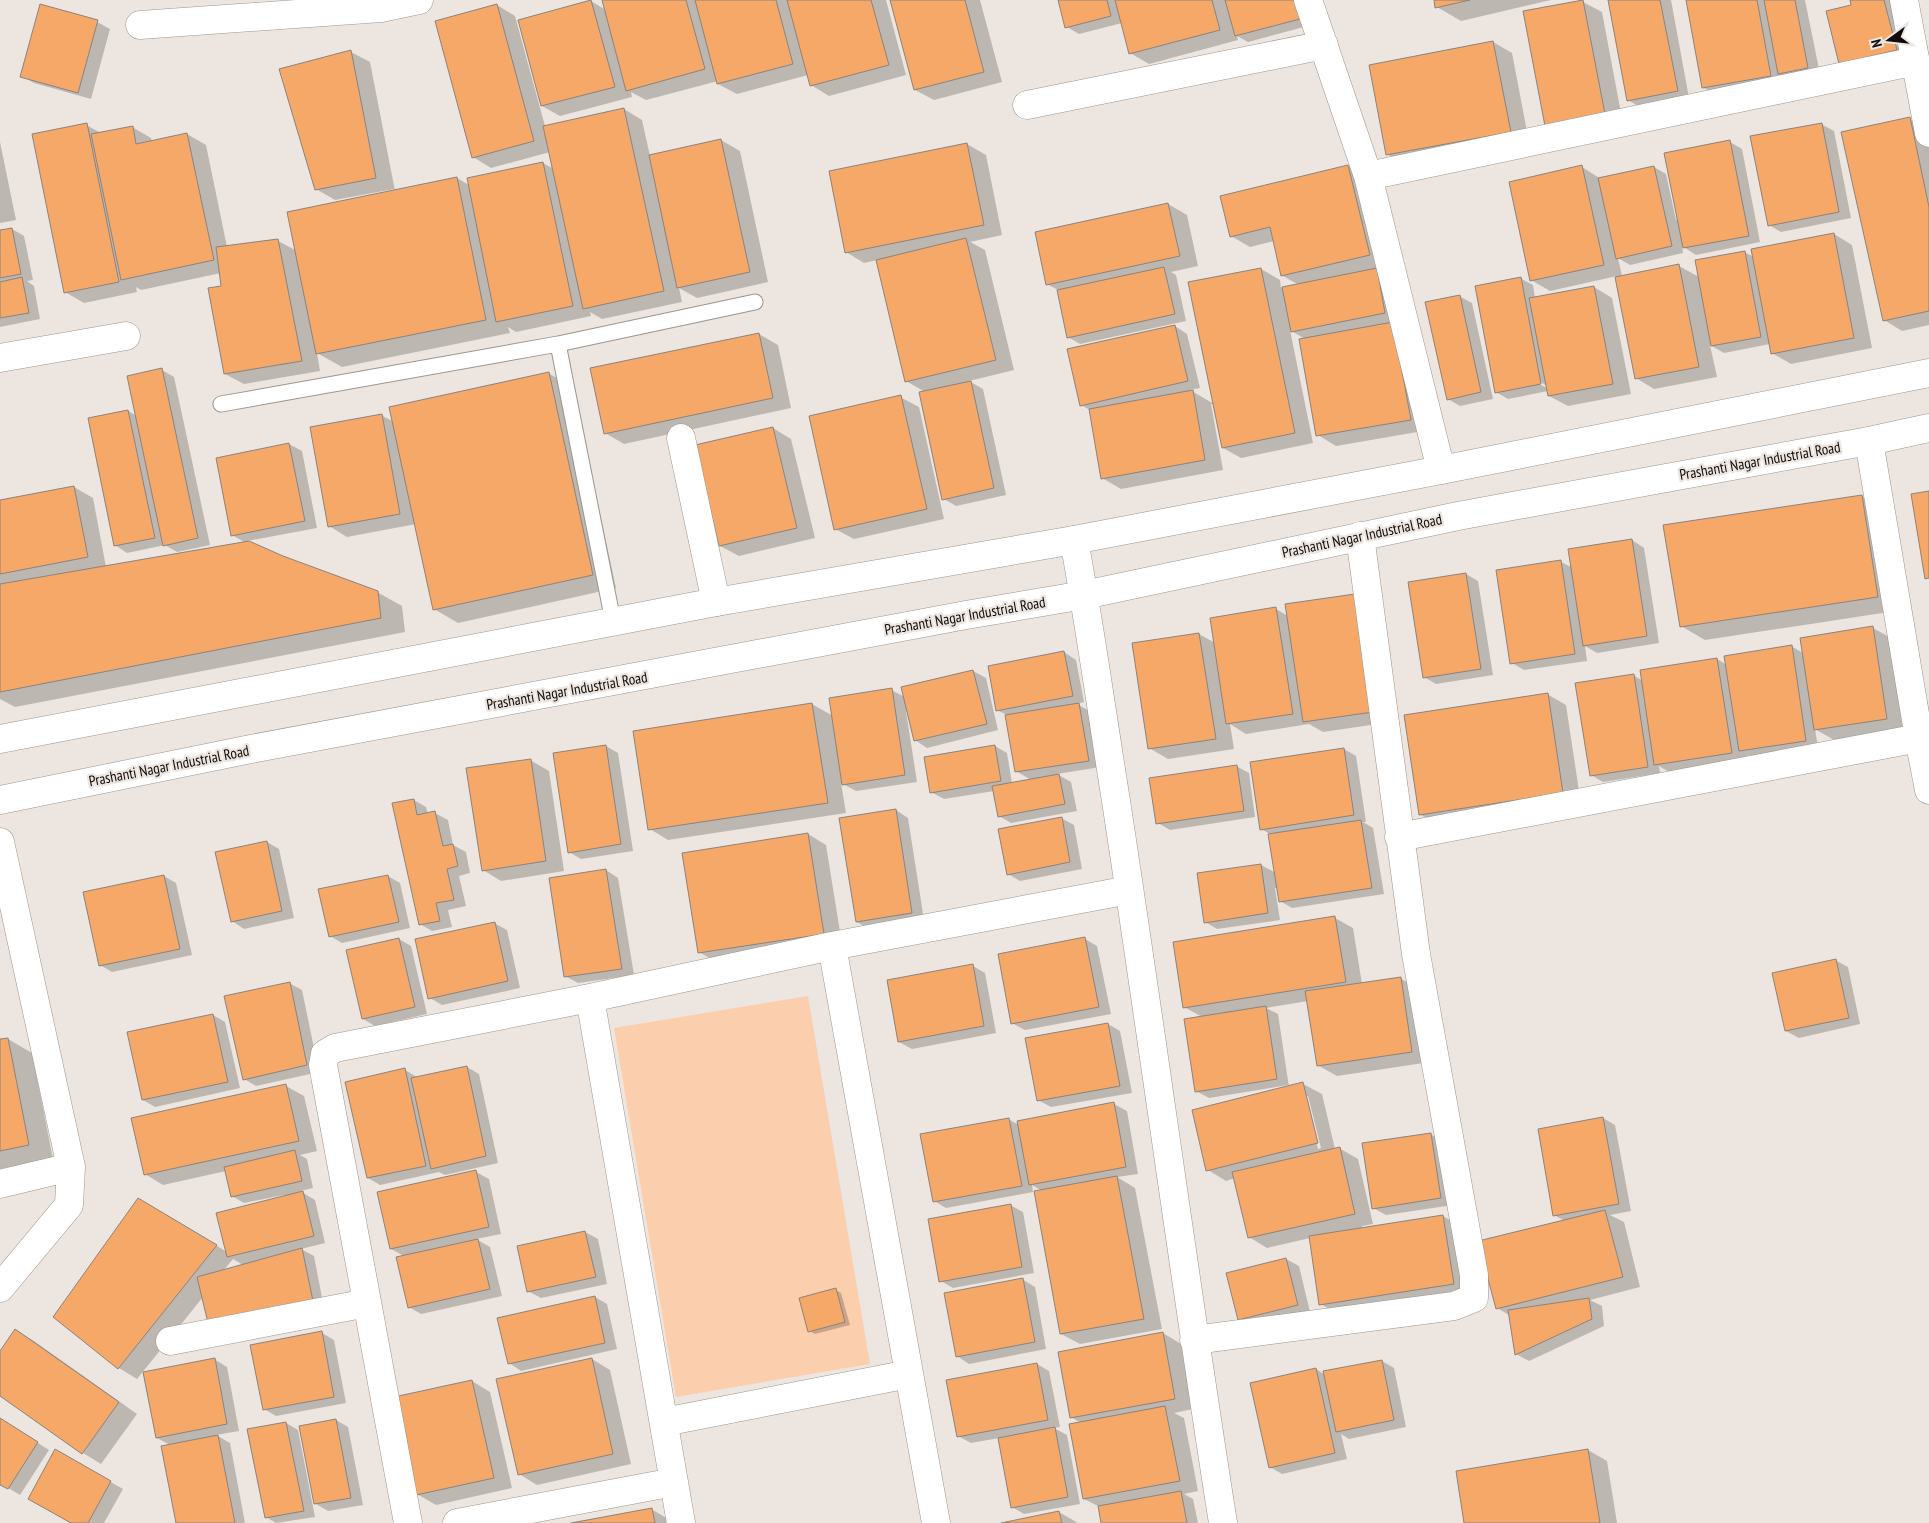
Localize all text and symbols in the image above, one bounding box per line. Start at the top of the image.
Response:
north arrow [1864,15,1914,65]
text: N [1867,37,1886,49]
street label: Prashanti Nagar Industrial Road [1678,437,1842,484]
street label: Prashanti Nagar Industrial Road [1280,509,1444,562]
street label: Prashanti Nagar Industrial Road [883,592,1047,639]
street label: Prashanti Nagar Industrial Road [485,667,649,714]
street label: Prashanti Nagar Industrial Road [87,741,251,790]

